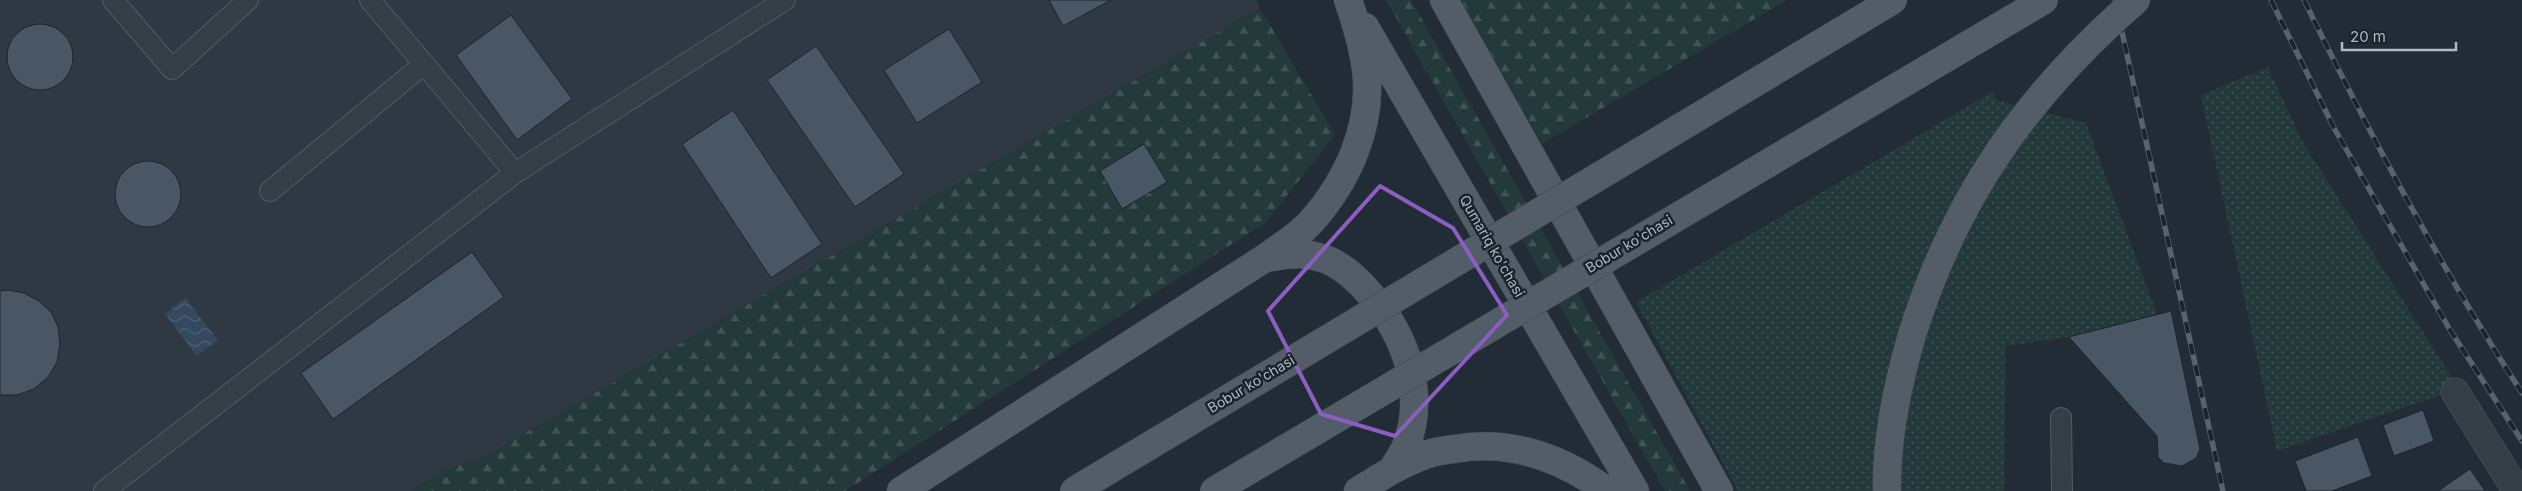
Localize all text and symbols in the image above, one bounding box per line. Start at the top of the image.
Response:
scale bar [2342,20,2456,52]
text: 20 m [2350,27,2386,46]
street label: Qumariq ko'chasi [1456,192,1529,300]
street label: Bobur ko'chasi [1582,211,1675,276]
street label: Bobur ko'chasi [1204,351,1297,416]

